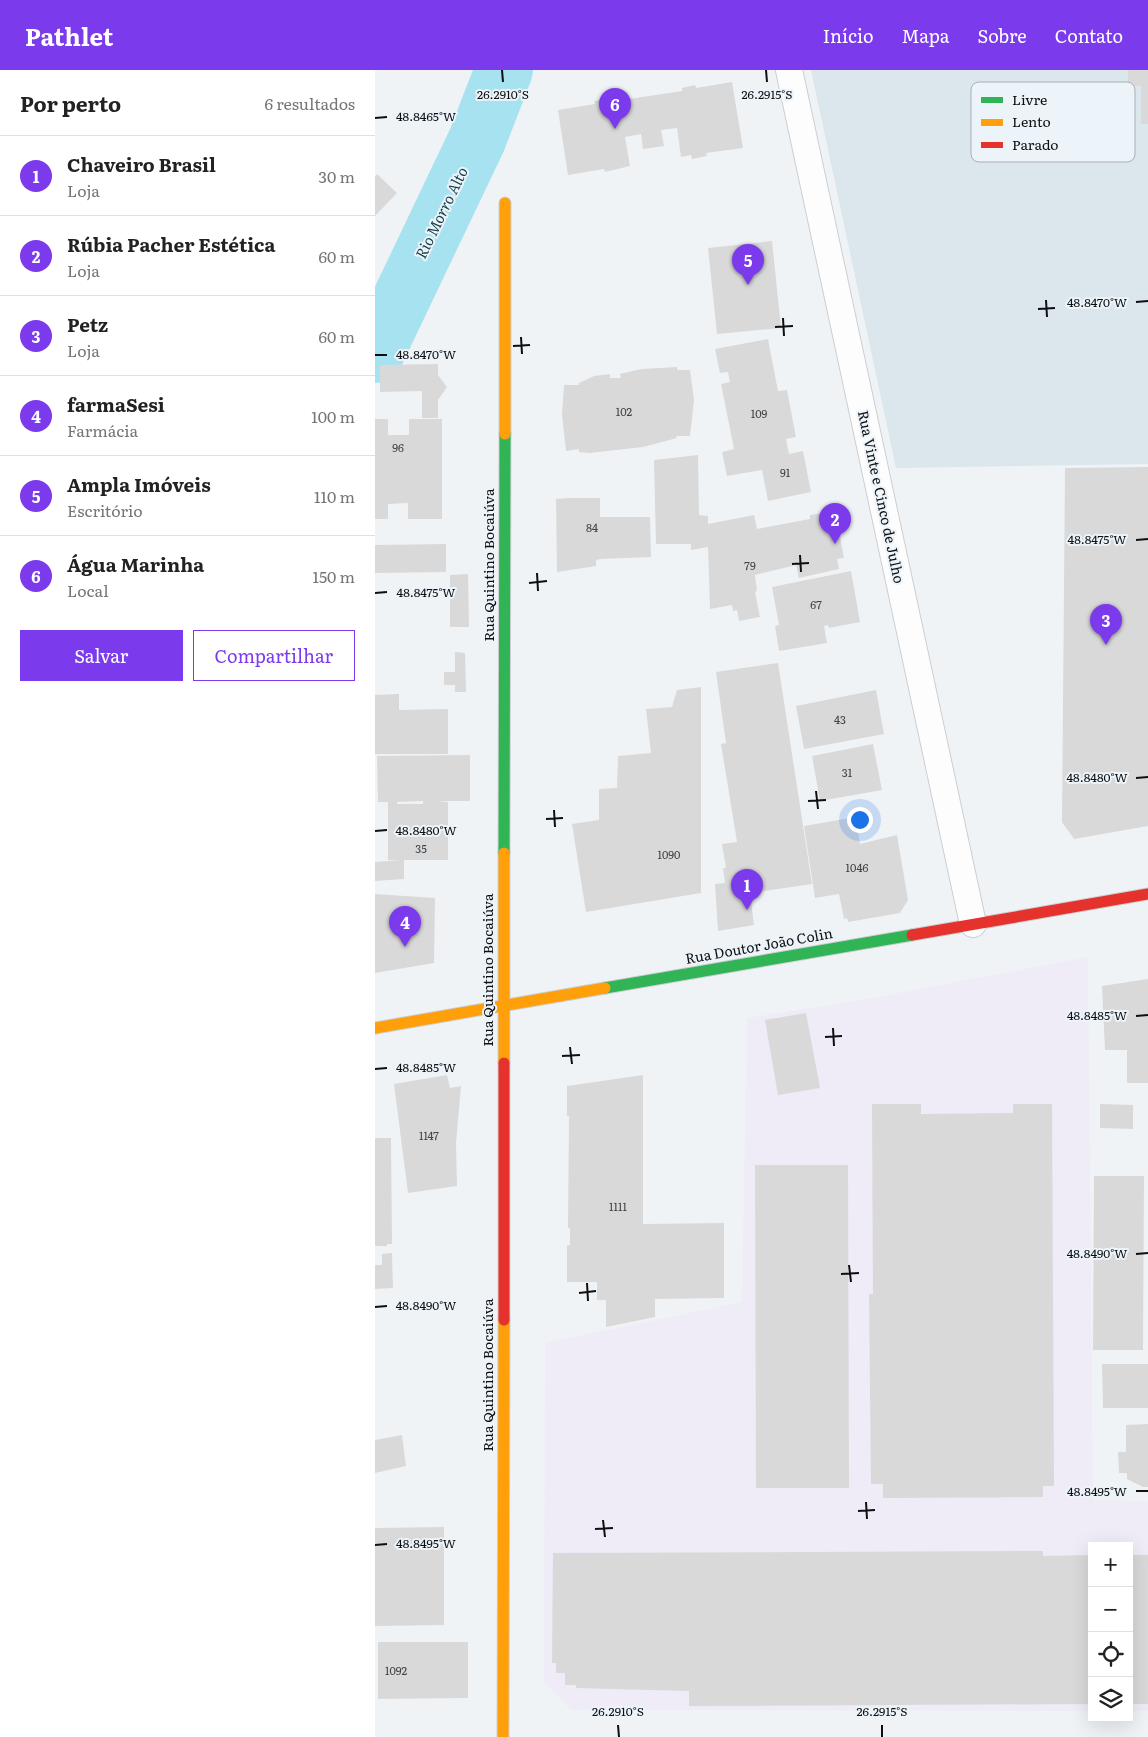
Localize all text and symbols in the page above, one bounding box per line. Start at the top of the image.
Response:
text: Pathlet [25,18,113,53]
text: Início [823,22,873,49]
text: Mapa [901,22,949,49]
text: Sobre [977,22,1027,49]
text: Contato [1055,22,1123,49]
legend [971,82,1135,162]
text: 26.2910°S [477,85,529,103]
text: 26.2915°S [742,85,793,103]
text: Por perto [20,87,121,118]
pin: 6 [599,88,631,129]
text: Livre [1012,89,1047,109]
text: 6 resultados [264,91,355,115]
text: 48.8465°W [396,107,456,125]
text: Lento [1012,111,1051,131]
text: Parado [1012,134,1059,154]
text: Chaveiro Brasil [67,150,216,178]
water label: Rio Morro Alto [408,163,473,262]
text: 1 [33,164,39,188]
text: 30 m [318,164,355,188]
text: Loja [67,178,100,202]
text: Rúbia Pacher Estética [67,230,275,258]
text: 2 [32,244,40,268]
text: 60 m [318,244,355,268]
pin: 5 [732,244,764,285]
text: Loja [67,258,100,282]
text: 48.8470°W [1067,293,1127,311]
text: Petz [67,310,108,338]
text: 3 [32,324,40,348]
text: 60 m [318,324,355,348]
text: Loja [67,338,100,362]
text: 48.8470°W [396,345,456,363]
text: farmaSesi [67,390,165,418]
house number: 102 [616,403,633,419]
text: 4 [31,404,41,428]
text: 100 m [311,404,355,428]
house number: 109 [751,405,768,421]
street label: Rua Vinte e Cinco de Julho [854,408,910,585]
text: Farmácia [67,418,138,442]
house number: 96 [392,439,404,455]
house number: 91 [780,464,791,480]
text: Ampla Imóveis [67,470,211,498]
text: 5 [32,484,40,508]
text: 110 m [314,484,355,508]
street label: Rua Quintino Bocaiúva [478,488,498,642]
text: Escritório [67,498,143,522]
pin: 2 [819,503,851,544]
house number: 84 [586,519,598,535]
text: 48.8475°W [1068,530,1126,548]
text: Água Marinha [67,550,204,578]
house number: 79 [744,557,756,573]
text: 6 [31,564,41,588]
text: 150 m [312,564,355,588]
text: Local [67,578,109,602]
text: 48.8475°W [397,583,455,601]
house number: 67 [810,596,822,612]
pin: 3 [1090,604,1122,645]
button: Salvar [20,630,183,681]
button: Compartilhar [193,630,355,681]
house number: 43 [834,711,846,727]
house number: 31 [842,764,853,780]
text: 48.8480°W [1066,768,1128,786]
your location [847,807,873,833]
text: 48.8480°W [395,821,457,839]
house number: 35 [415,840,427,856]
house number: 1090 [658,846,680,862]
house number: 1046 [846,859,868,875]
pin: 1 [731,869,763,910]
street label: Rua Quintino Bocaiúva [477,893,497,1047]
pin: 4 [389,906,421,947]
street label: Rua Doutor João Colin [684,922,834,968]
text: 48.8485°W [1067,1006,1127,1024]
text: 48.8485°W [396,1058,456,1076]
house number: 1147 [419,1127,439,1143]
house number: 1111 [609,1198,627,1214]
text: 48.8490°W [1067,1244,1127,1262]
text: 48.8490°W [396,1296,456,1314]
street label: Rua Quintino Bocaiúva [477,1298,497,1452]
text: 48.8495°W [1067,1482,1127,1500]
text: 48.8495°W [396,1534,456,1552]
map controls [1088,1542,1133,1722]
button: + [1088,1542,1133,1587]
button: − [1088,1587,1133,1632]
button: locate [1088,1632,1133,1677]
house number: 1092 [385,1662,407,1678]
button: layers [1088,1677,1133,1722]
text: 26.2910°S [592,1702,644,1720]
text: 26.2915°S [857,1702,908,1720]

